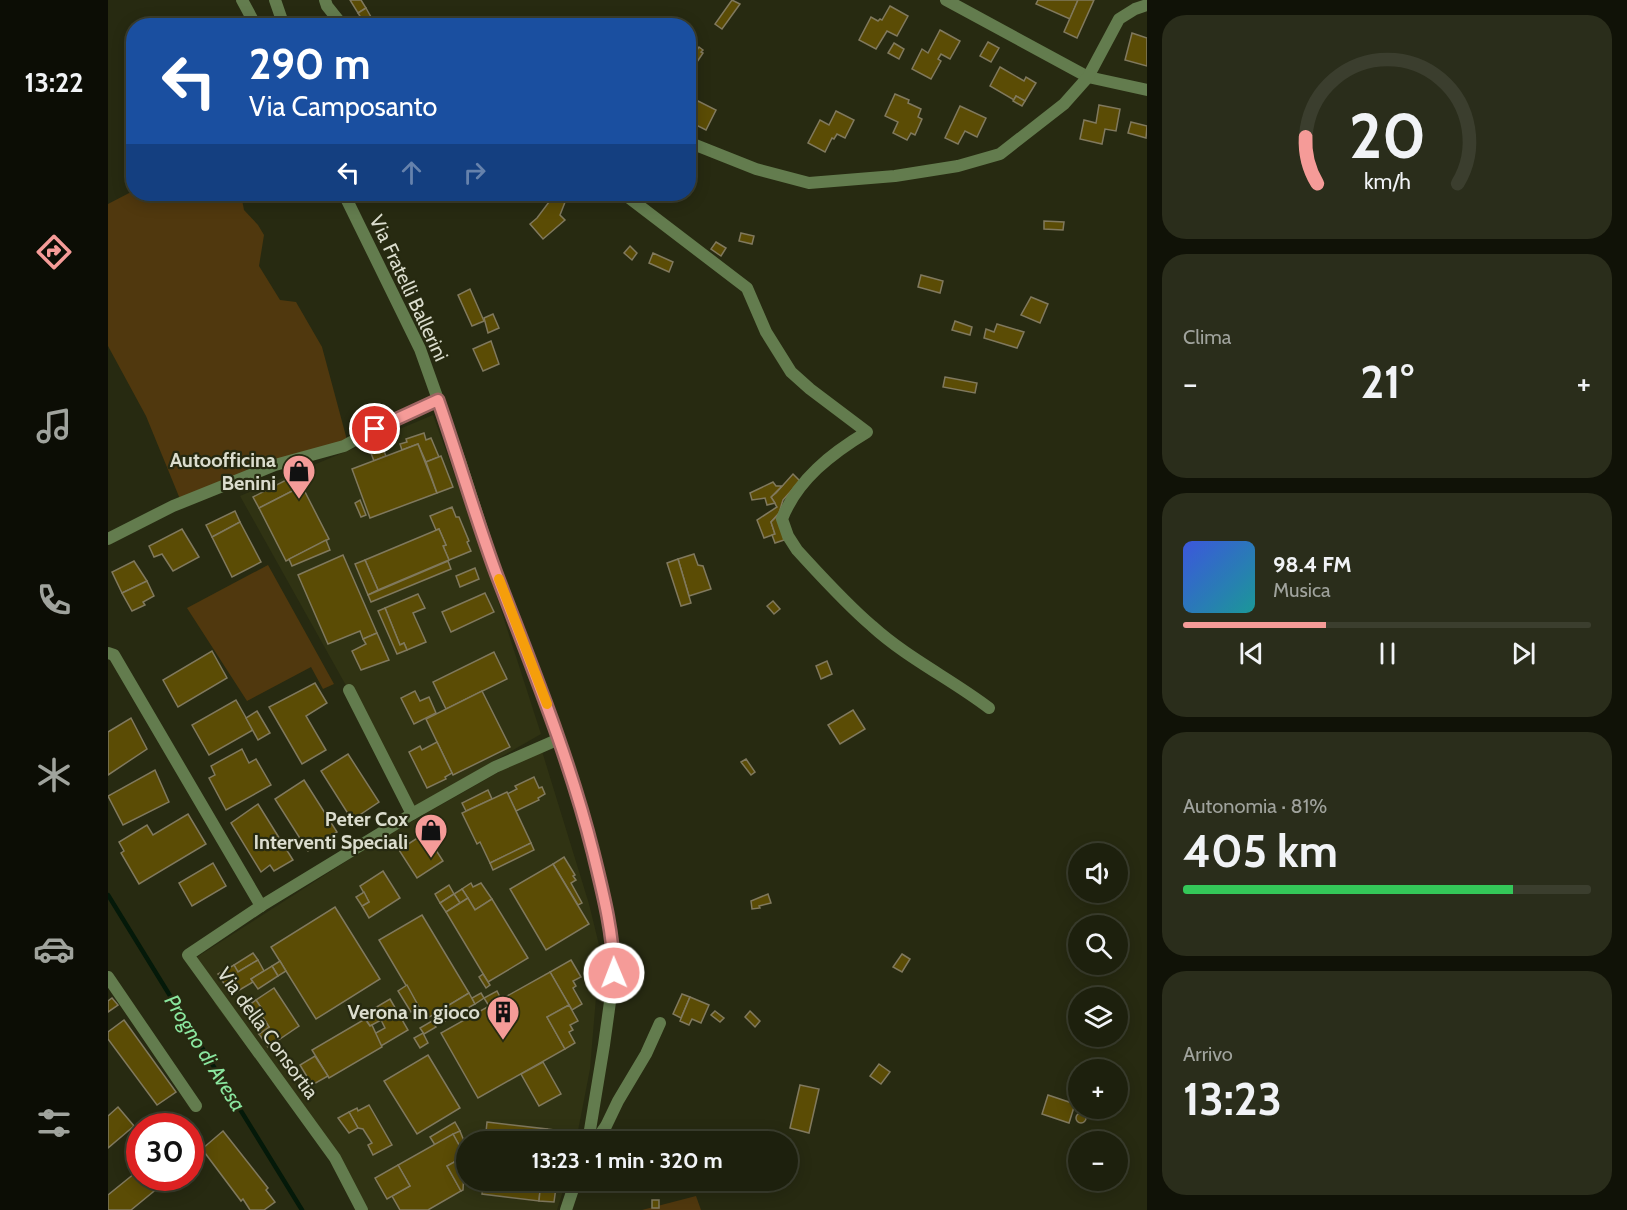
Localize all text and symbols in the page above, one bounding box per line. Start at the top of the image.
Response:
text: 290 m [249,38,370,90]
icon: left [150,42,228,120]
text: 13:22 [24,66,84,99]
text: Via Camposanto [249,90,437,123]
text: 20 [1348,98,1426,174]
icon: left [332,156,365,189]
icon: ahead [395,156,428,189]
icon: right [458,156,491,189]
text: km/h [1364,168,1410,194]
street label: Via Fratelli Ballerini [365,211,453,365]
icon: directions [33,231,75,273]
text: Clima [1183,325,1231,349]
text: 21° [1360,355,1414,409]
text: − [1183,363,1198,403]
text: + [1576,363,1591,403]
pin [349,403,400,454]
icon: music [33,405,75,447]
icon: arrive [358,412,391,445]
place label: Autoofficina Benini [170,448,276,495]
shop icon: Autoofficina Benini [281,453,317,500]
text: 98.4 FM [1273,551,1352,578]
text: Musica [1273,578,1331,602]
icon: phone [33,579,75,621]
icon: previous [1235,637,1268,670]
icon: pause [1371,637,1404,670]
icon: next [1507,637,1540,670]
icon: climate [33,754,75,796]
text: Autonomia · 81% [1183,794,1327,818]
place label: Peter Cox Interventi Speciali [254,807,408,854]
shop icon: Peter Cox Interventi Speciali [413,812,449,859]
text: 405 km [1183,824,1338,878]
map controls [1068,843,1128,1191]
button: sound [1068,843,1128,903]
button: search [1068,915,1128,975]
icon: car [33,928,75,970]
position arrow [582,941,646,1005]
street label: Via della Consortia [212,963,324,1104]
button: layers [1068,987,1128,1047]
water label: Progno di Avesa [160,990,251,1116]
building icon: Verona in gioco [485,994,521,1041]
place label: Verona in gioco [348,1000,480,1024]
text: Arrivo [1183,1042,1233,1066]
button: + [1068,1059,1128,1119]
text: 13:23 [1183,1072,1282,1126]
icon: filters [33,1102,75,1144]
speed limit sign: 30 [126,1113,204,1191]
button: − [1068,1131,1128,1191]
text: 13:23 · 1 min · 320 m [531,1147,723,1174]

